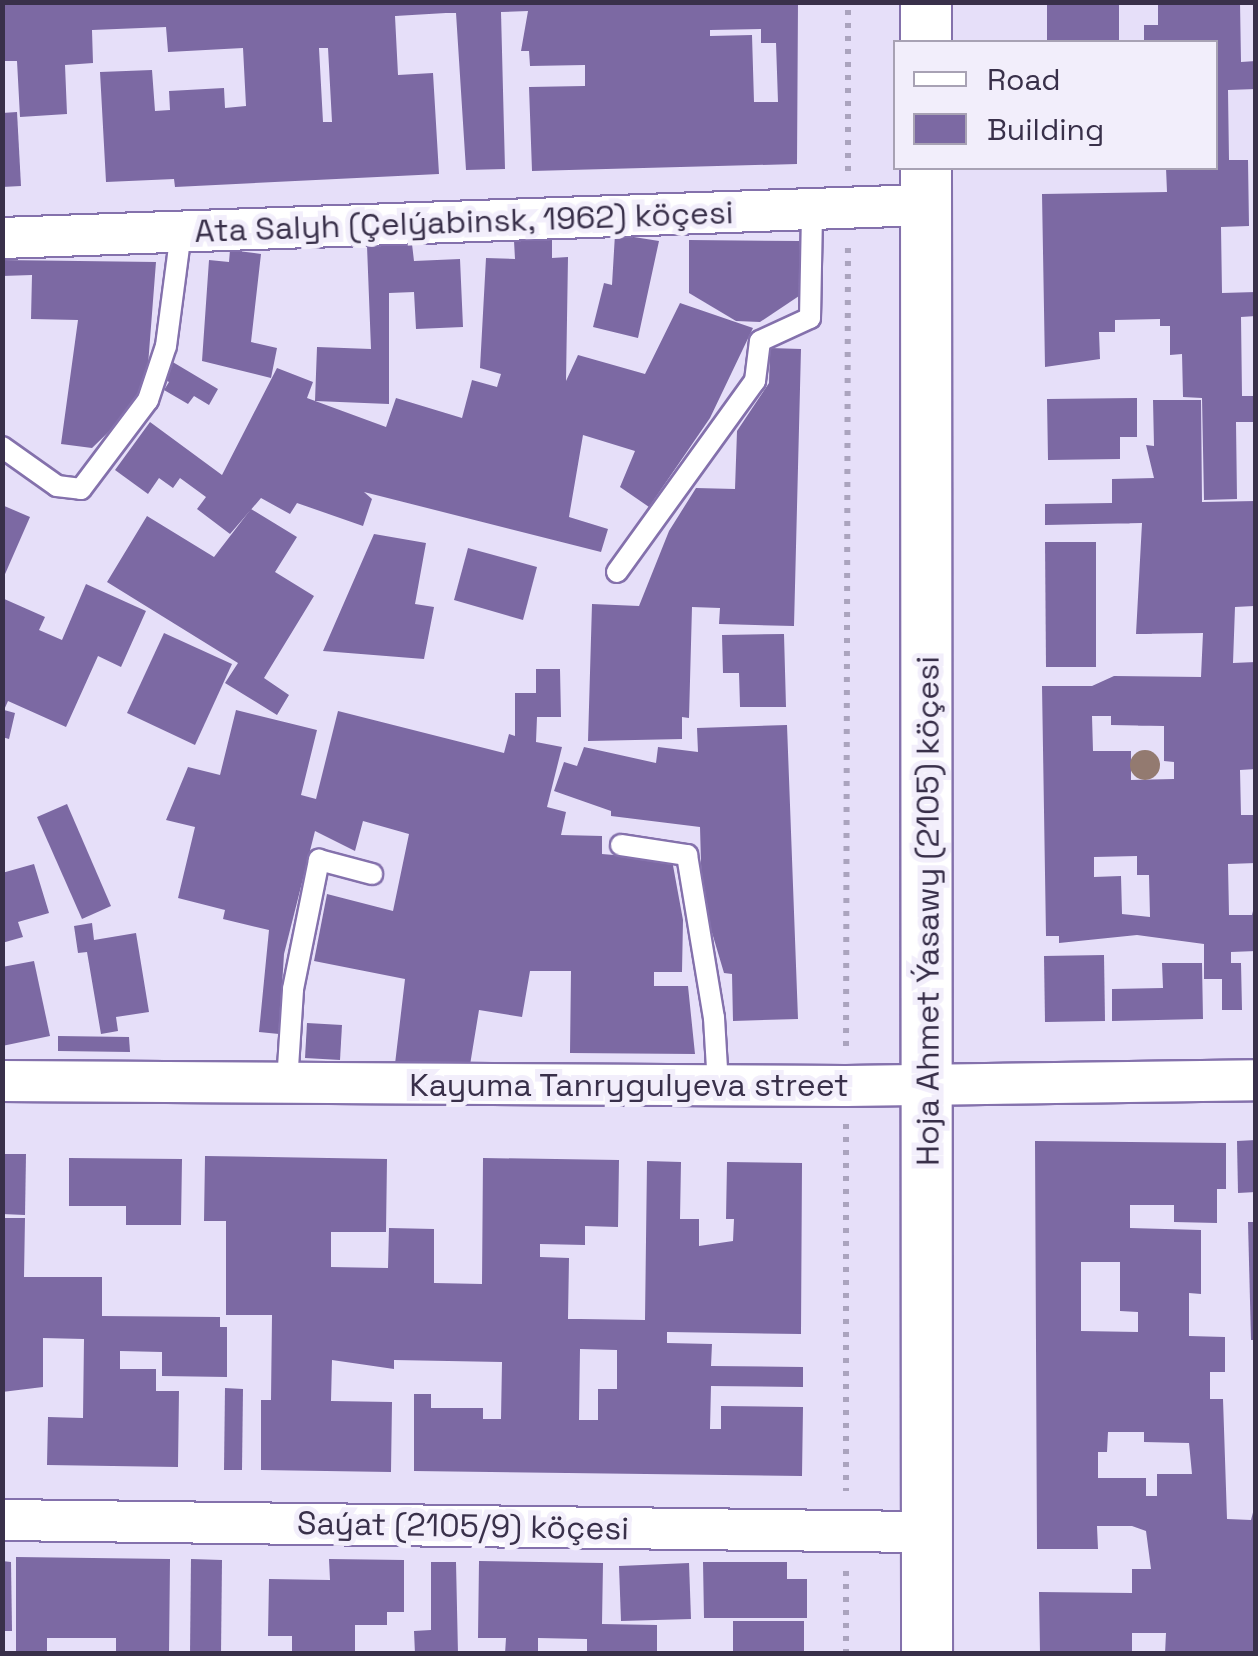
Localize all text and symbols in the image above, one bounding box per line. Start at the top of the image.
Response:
legend [893,40,1218,170]
text: Road [987,60,1061,99]
text: Building [987,110,1104,149]
street label: Ata Salyh (Çelýabinsk, 1962) köçesi [193,193,735,251]
street label: Hoja Ahmet Ýasawy (2105) köçesi [909,656,947,1166]
street label: Kayuma Tanrygulyeva street [409,1066,849,1104]
street label: Saýat (2105/9) köçesi [297,1504,629,1548]

